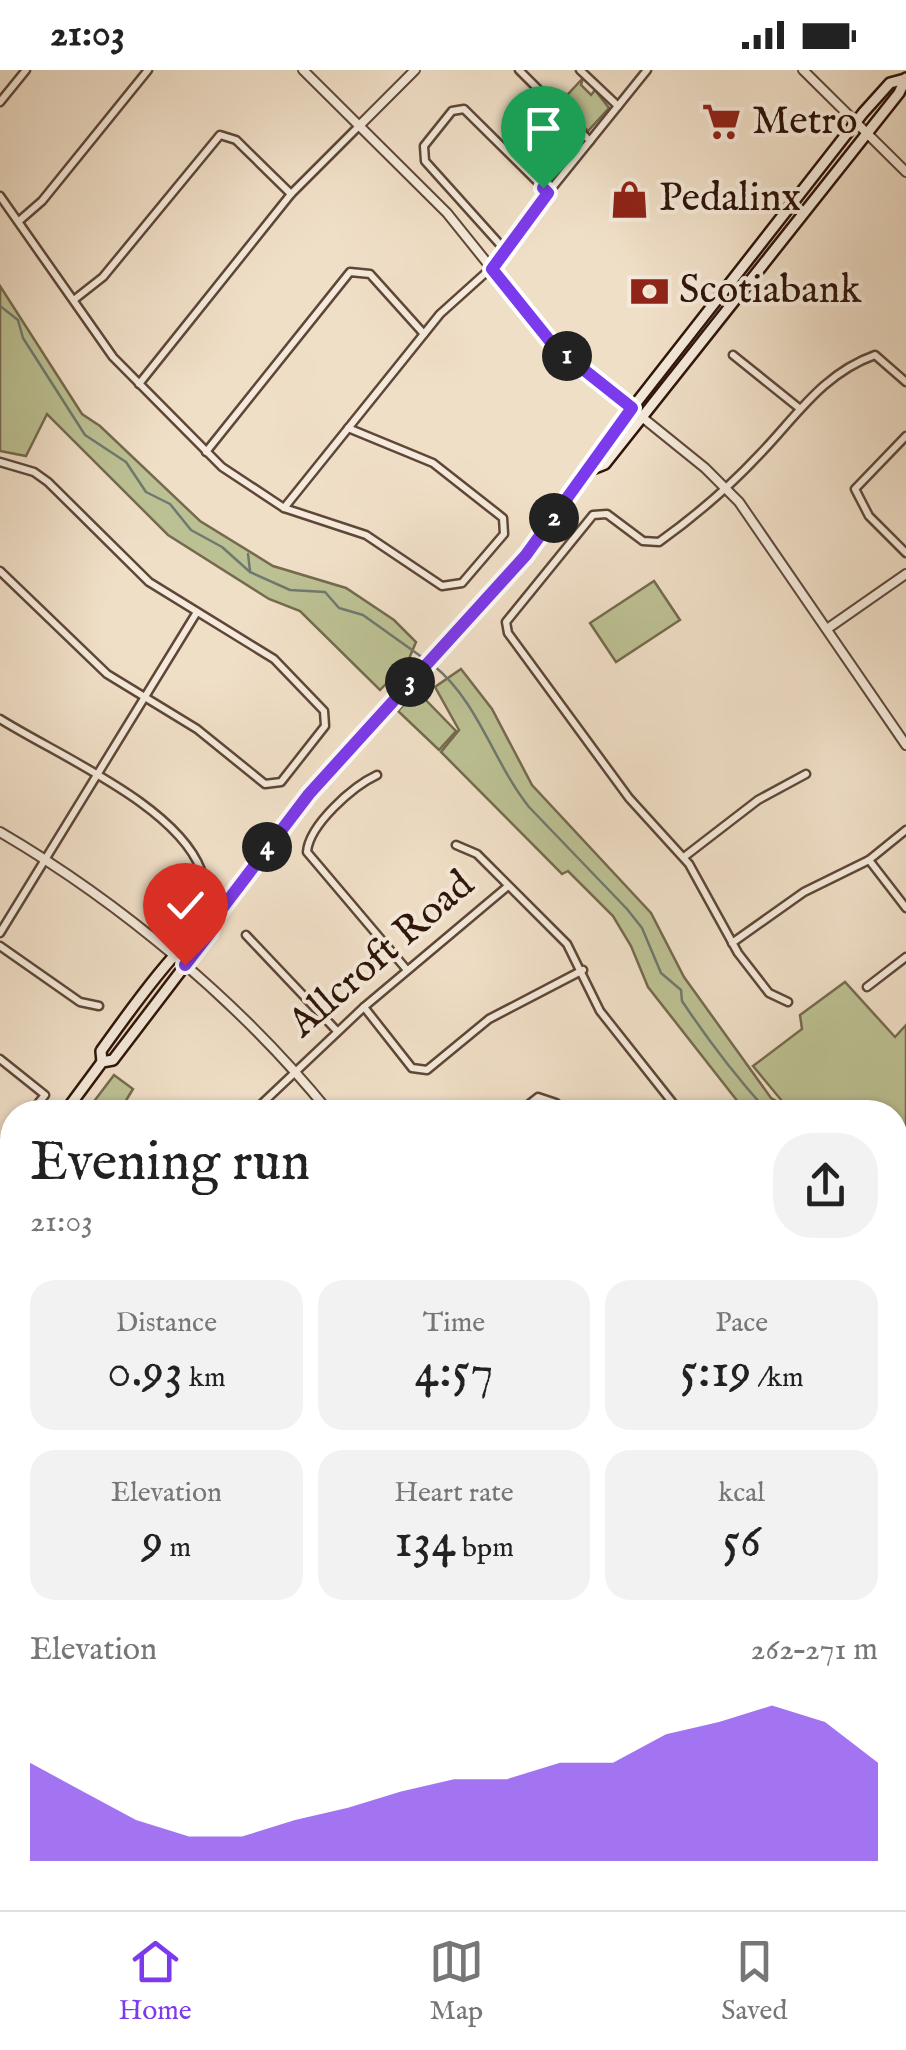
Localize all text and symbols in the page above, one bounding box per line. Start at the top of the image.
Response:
text: 21:03 [50,11,125,59]
pin [501,86,586,189]
place label: Metro [752,97,858,148]
icon: arrive [516,101,571,156]
supermarket icon: Metro [701,101,743,143]
place label: Pedalinx [659,174,801,225]
shop icon: Pedalinx [608,178,650,220]
place label: Scotiabank [679,266,862,317]
bank icon: Scotiabank [628,270,670,312]
pin: 1 [542,331,592,381]
text: 1 [562,338,572,373]
pin: 2 [529,493,579,543]
text: 2 [547,500,561,535]
pin: 3 [385,657,435,707]
text: 3 [405,664,415,699]
pin: 4 [242,822,292,872]
text: 4 [260,829,274,864]
street label: Allcroft Road [278,860,486,1050]
pin [143,863,228,966]
icon: check [158,878,213,933]
text: Evening run [30,1129,310,1199]
button: share [773,1133,878,1238]
text: 21:03 [30,1202,93,1243]
text: Distance [116,1306,217,1341]
text: Time [423,1306,485,1341]
text: Pace [715,1306,768,1341]
text: 0.93 [107,1341,183,1404]
text: 4:57 [414,1341,494,1404]
text: 5:19 [680,1341,751,1404]
text: km [183,1361,226,1396]
text: /km [751,1361,804,1396]
text: Elevation [111,1476,222,1511]
text: Heart rate [394,1476,514,1511]
text: kcal [718,1476,765,1511]
text: 9 [142,1511,163,1574]
text: 134 [394,1511,456,1574]
text: 56 [722,1511,761,1574]
text: m [163,1531,191,1566]
text: bpm [456,1531,514,1566]
text: Elevation [30,1630,157,1671]
text: 262–271 m [751,1630,878,1671]
tab: Home [119,1934,192,2029]
tab: Map [429,1934,484,2029]
tab: Saved [721,1934,787,2029]

